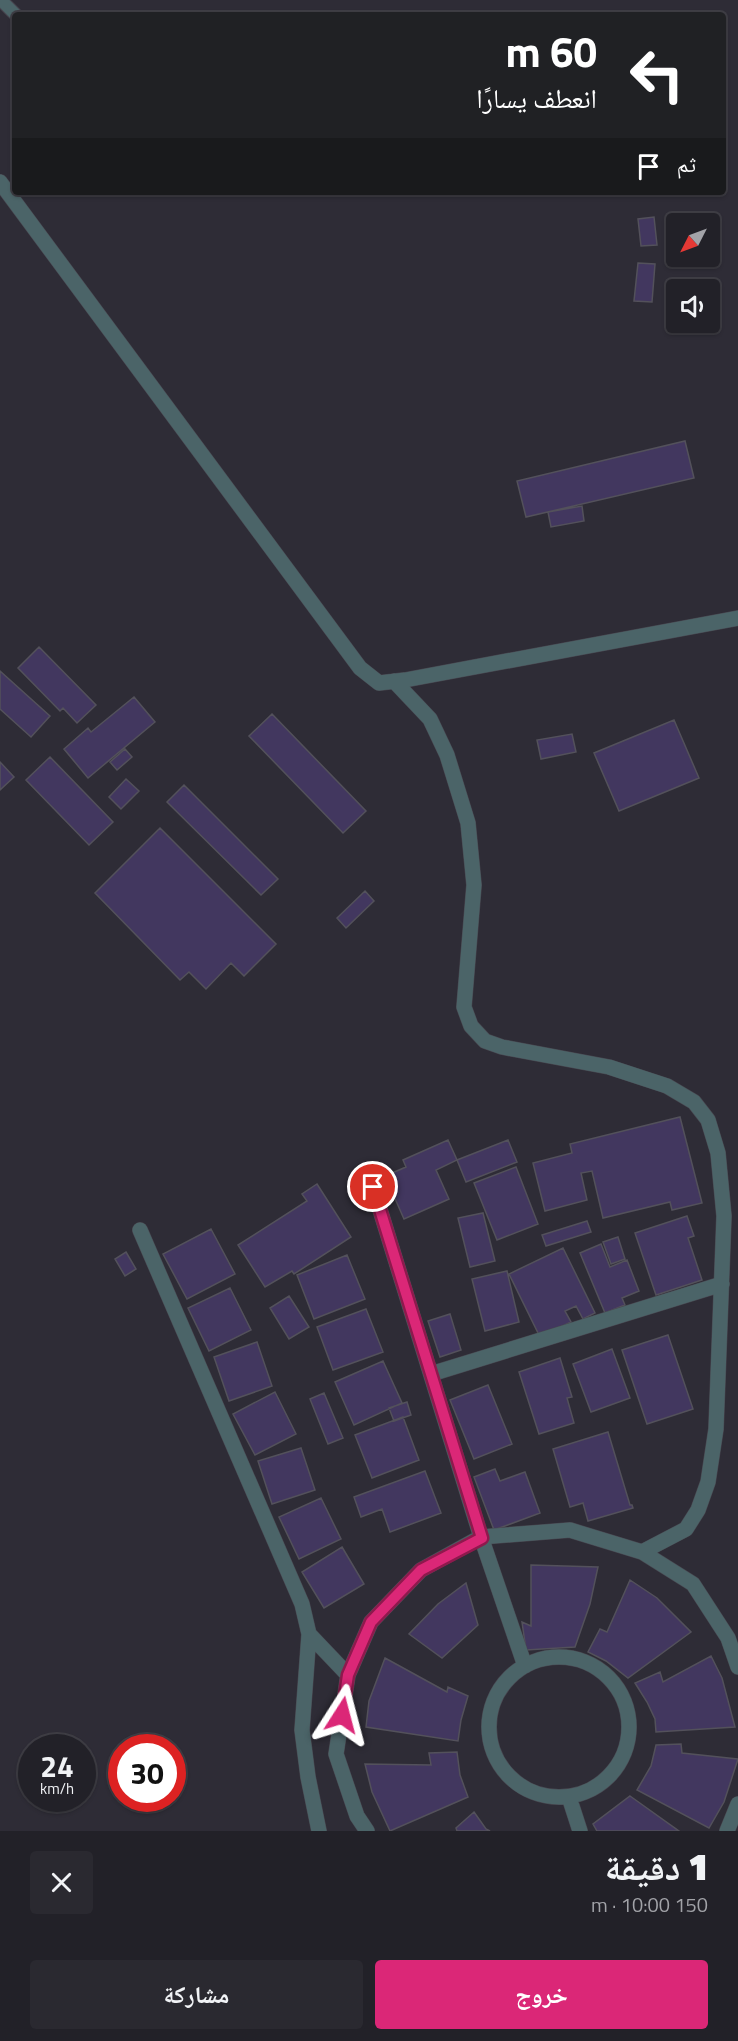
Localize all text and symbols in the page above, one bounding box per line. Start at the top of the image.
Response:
text: 60 m [505,19,597,83]
icon: left [618,36,696,114]
text: انعطف يسارًا [476,77,597,118]
text: ثم [677,147,696,181]
icon: arrive [632,150,665,183]
north arrow [666,213,720,267]
map controls [666,213,720,333]
button: sound [666,279,720,333]
pin [347,1161,398,1212]
icon: arrive [356,1170,389,1203]
position arrow [310,1683,374,1747]
speed limit sign: 30 [108,1734,186,1812]
text: 24 [40,1743,74,1789]
text: km/h [40,1777,74,1800]
text: 1 دقيقة [605,1839,708,1894]
button: close [30,1851,93,1914]
text: 150 m · 10:00 [591,1889,708,1920]
button: مشاركة [30,1960,363,2029]
button: خروج [375,1960,708,2029]

